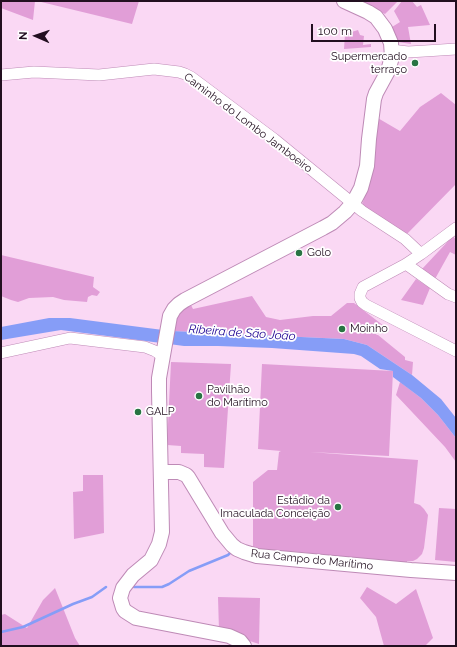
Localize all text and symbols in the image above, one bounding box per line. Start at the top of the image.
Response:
north arrow [16,16,56,56]
scale bar [313,16,438,42]
text: 100 m [318,24,352,38]
text: N [17,31,30,40]
place label: Supermercado terraço [331,50,407,76]
marker: Supermercado terraço [410,58,420,68]
street label: Caminho do Lombo Jamboeiro [181,70,315,176]
place label: Golo [307,246,331,260]
marker: Golo [294,248,304,258]
water label: Ribeira de São João [188,322,296,344]
place label: Moinho [350,322,388,336]
marker: Moinho [337,324,347,334]
place label: Pavilhão do Marítimo [207,383,268,409]
marker: Pavilhão do Marítimo [194,391,204,401]
place label: GALP [146,405,175,419]
marker: GALP [133,407,143,417]
place label: Estádio da Imaculada Conceição [220,494,330,520]
marker: Estádio da Imaculada Conceição [333,502,343,512]
street label: Rua Campo do Marítimo [250,547,374,573]

